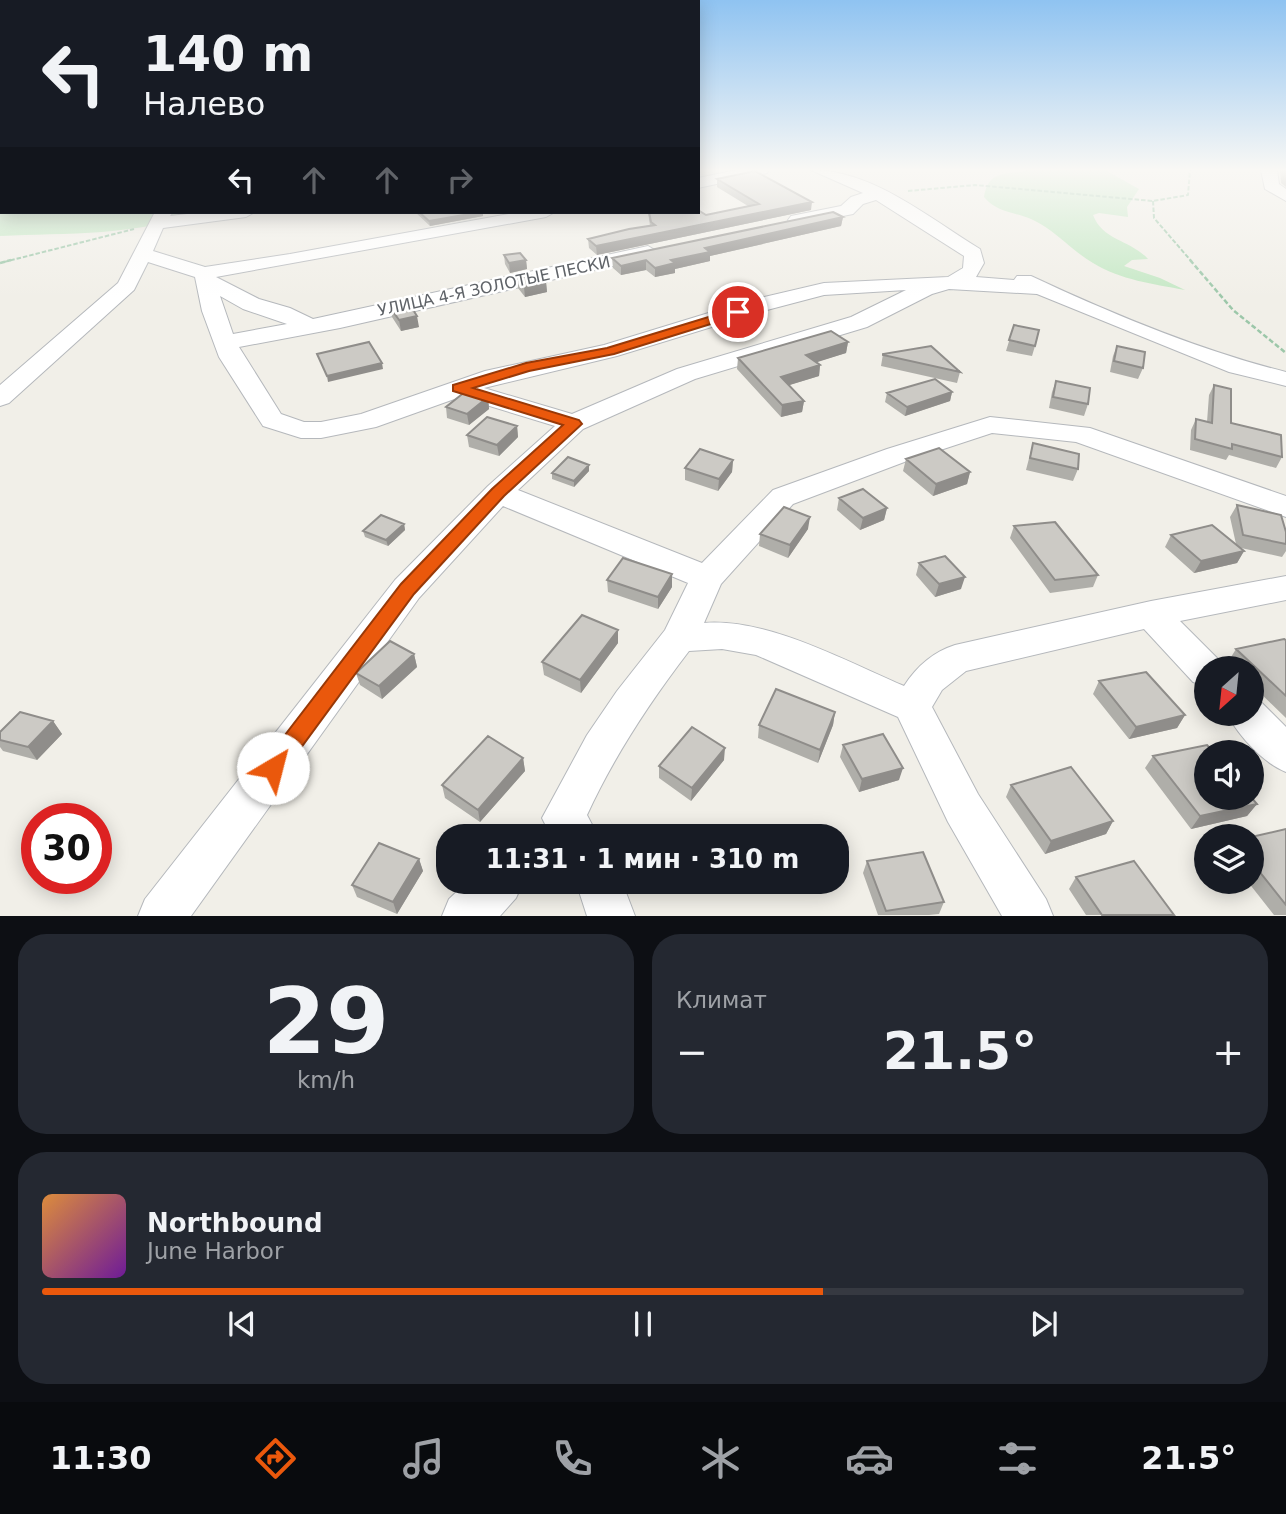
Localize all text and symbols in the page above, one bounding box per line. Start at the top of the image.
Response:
text: 140 m [143,26,313,83]
icon: left [28,28,119,119]
text: Налево [143,85,265,123]
icon: left [222,161,260,199]
icon: ahead [295,161,333,199]
icon: ahead [368,161,406,199]
icon: right [441,161,479,199]
street label: УЛИЦА 4-Я ЗОЛОТЫЕ ПЕСКИ [376,252,612,320]
pin [708,282,768,342]
icon: arrive [719,293,757,331]
north arrow [1194,656,1264,726]
map controls [1194,656,1264,894]
position arrow [236,731,310,805]
button: sound [1194,740,1264,810]
speed limit sign: 30 [21,803,112,894]
button: layers [1194,824,1264,894]
text: 11:31 · 1 мин · 310 m [486,844,799,874]
text: 29 [263,969,389,1074]
text: Климат [676,987,767,1013]
text: 21.5° [883,1021,1037,1081]
text: − [676,1030,708,1074]
text: + [1212,1030,1244,1074]
text: km/h [297,1067,355,1093]
text: Northbound [147,1208,323,1238]
text: June Harbor [147,1238,283,1264]
icon: previous [223,1305,261,1343]
icon: pause [624,1305,662,1343]
icon: next [1025,1305,1063,1343]
icon: directions [251,1434,300,1483]
icon: music [399,1434,448,1483]
icon: phone [548,1434,597,1483]
icon: climate [696,1434,745,1483]
icon: car [845,1434,894,1483]
icon: filters [993,1434,1042,1483]
text: 11:30 [50,1439,152,1477]
text: 21.5° [1141,1439,1236,1477]

